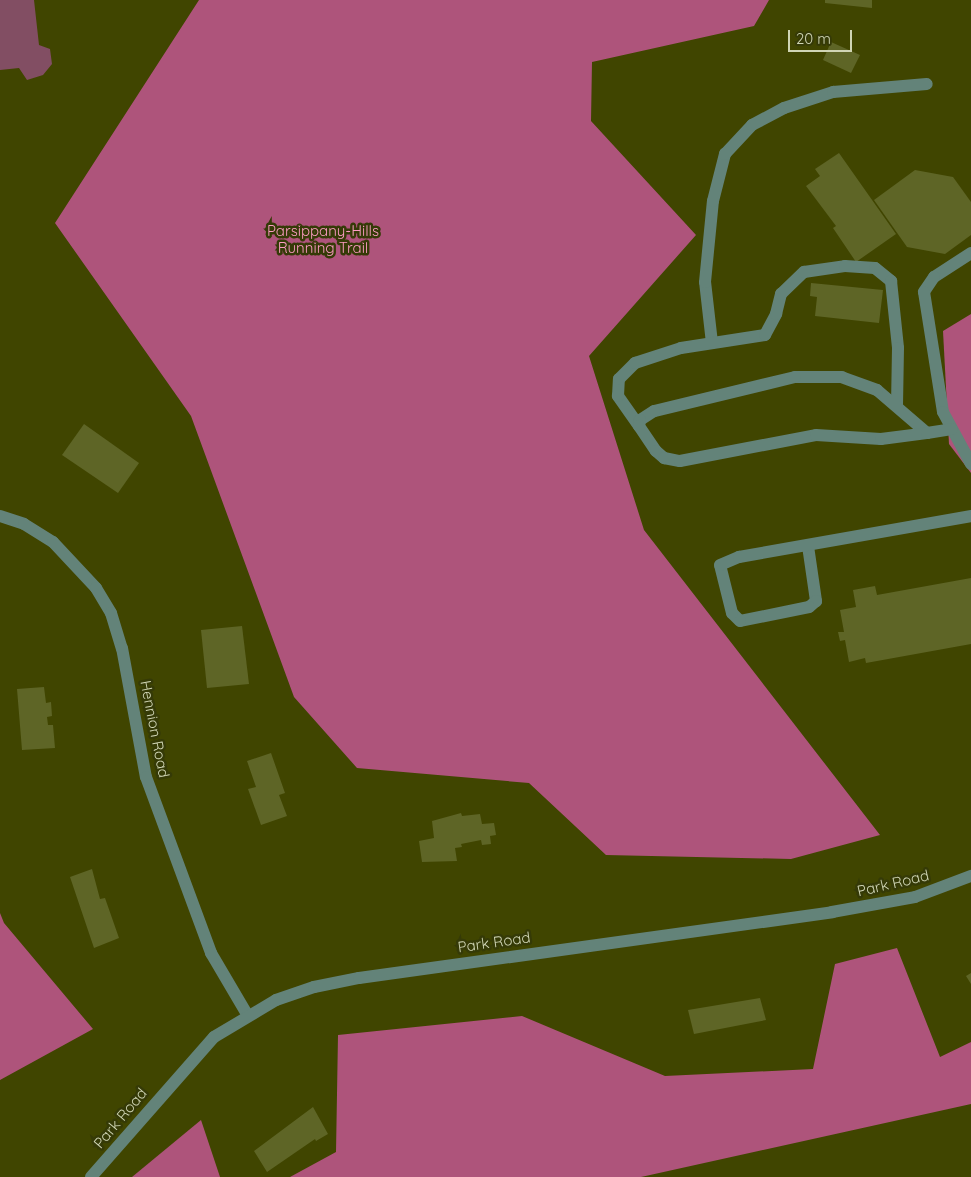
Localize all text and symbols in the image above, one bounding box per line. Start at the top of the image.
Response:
scale bar [791,20,855,52]
text: 20 m [796,29,831,48]
park label: Parsippany-Hills Running Trail [267,221,379,256]
street label: Hennion Road [137,679,173,779]
street label: Park Road [855,866,931,900]
street label: Park Road [457,928,531,956]
street label: Park Road [90,1084,150,1152]

